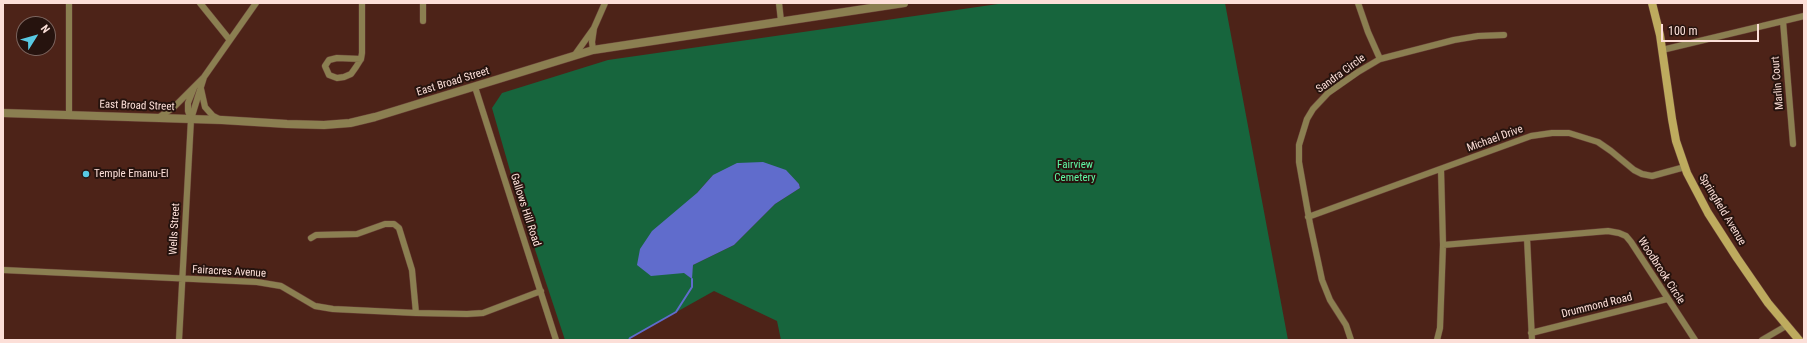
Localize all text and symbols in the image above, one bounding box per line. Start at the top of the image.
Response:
north arrow [16,16,56,56]
scale bar [1663,16,1761,42]
text: N [38,22,52,36]
text: 100 m [1668,24,1698,38]
street label: Sandra Circle [1314,52,1368,96]
street label: Marlin Court [1769,56,1787,110]
street label: East Broad Street [415,65,491,99]
street label: East Broad Street [99,98,175,114]
street label: Michael Drive [1465,123,1525,155]
park label: Fairview Cemetery [1054,158,1096,184]
place label: Temple Emanu-El [94,167,169,181]
marker: Temple Emanu-El [81,169,91,179]
street label: Gallows Hill Road [507,172,543,248]
street label: Springfield Avenue [1696,172,1748,248]
street label: Wells Street [167,203,183,255]
street label: Woodbrook Circle [1635,235,1687,307]
street label: Fairacres Avenue [192,263,266,281]
street label: Drummond Road [1560,291,1634,321]

